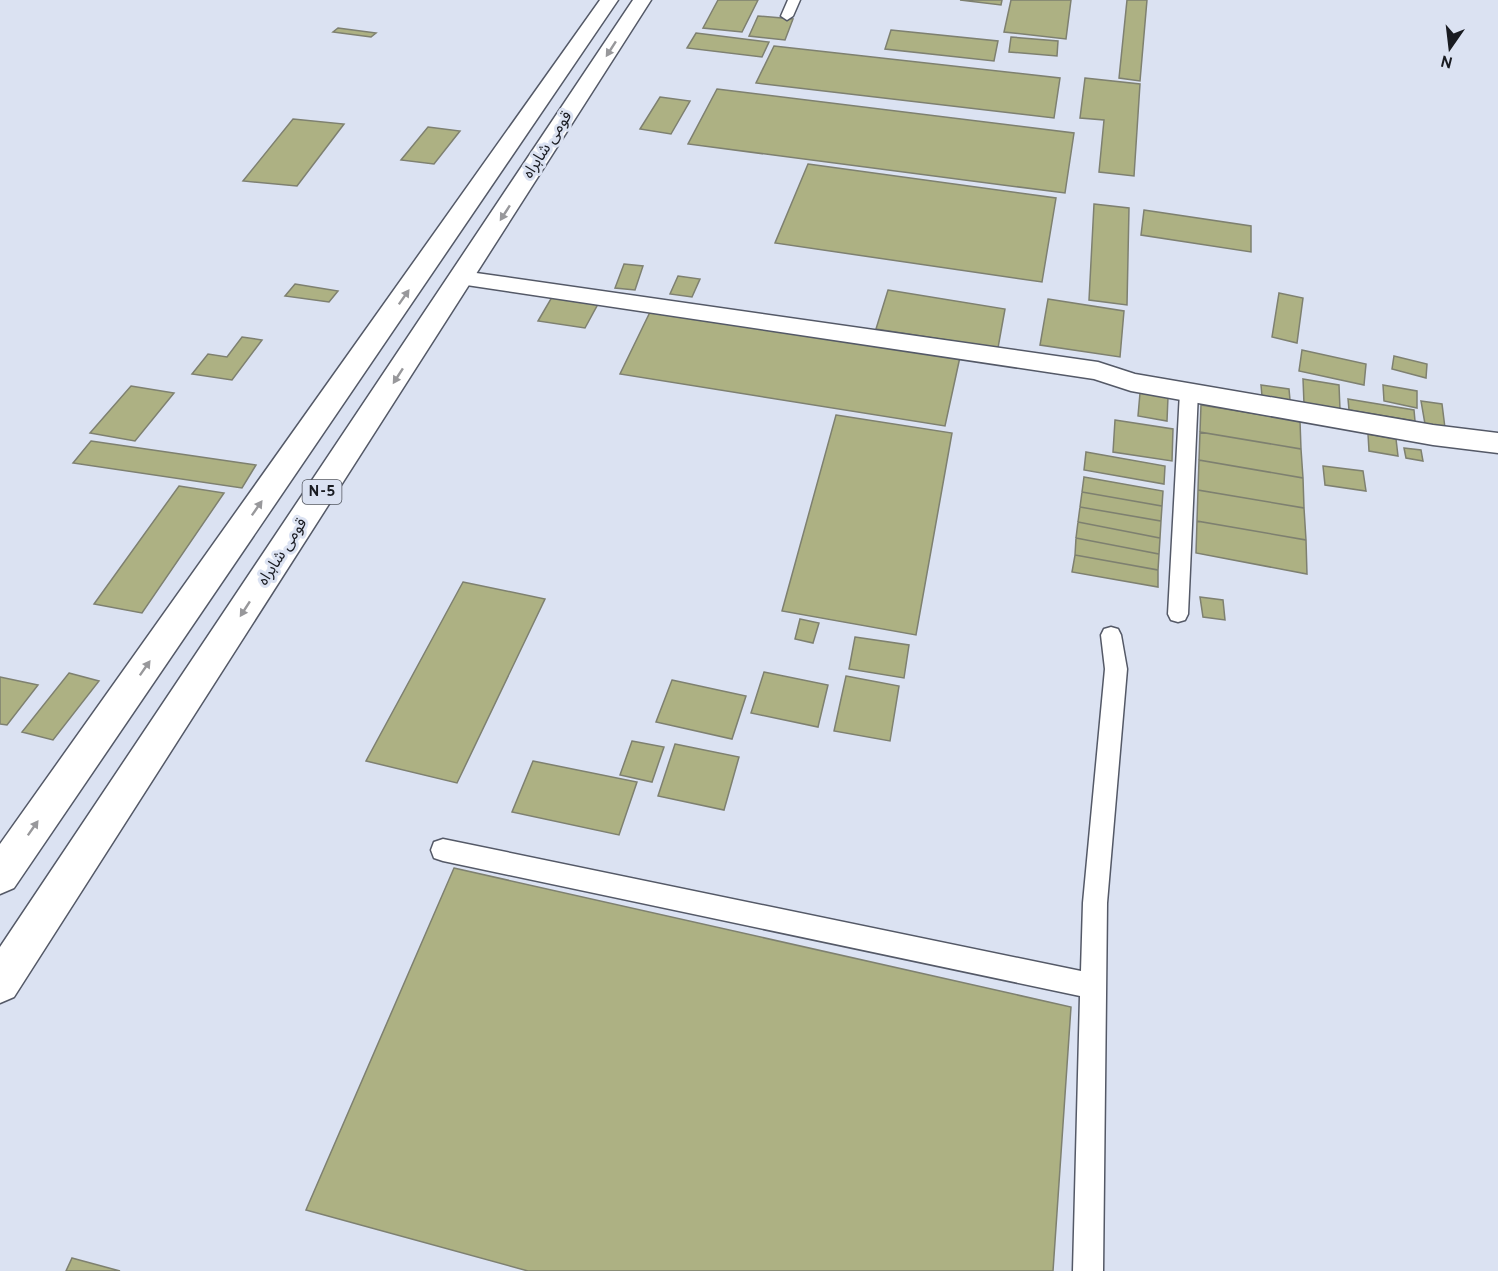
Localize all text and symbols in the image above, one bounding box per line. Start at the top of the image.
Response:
north arrow [1420,18,1480,78]
one-way arrow [605,41,616,57]
text: N [1439,50,1455,72]
street label: قومی شاہراہ [519,108,577,182]
one-way arrow [499,205,510,221]
one-way arrow [398,289,410,305]
one-way arrow [393,368,404,384]
road number: N-5 [302,480,342,504]
one-way arrow [251,501,263,517]
street label: قومی شاہراہ [254,515,312,589]
one-way arrow [239,601,251,617]
one-way arrow [139,661,151,677]
one-way arrow [27,821,39,837]

